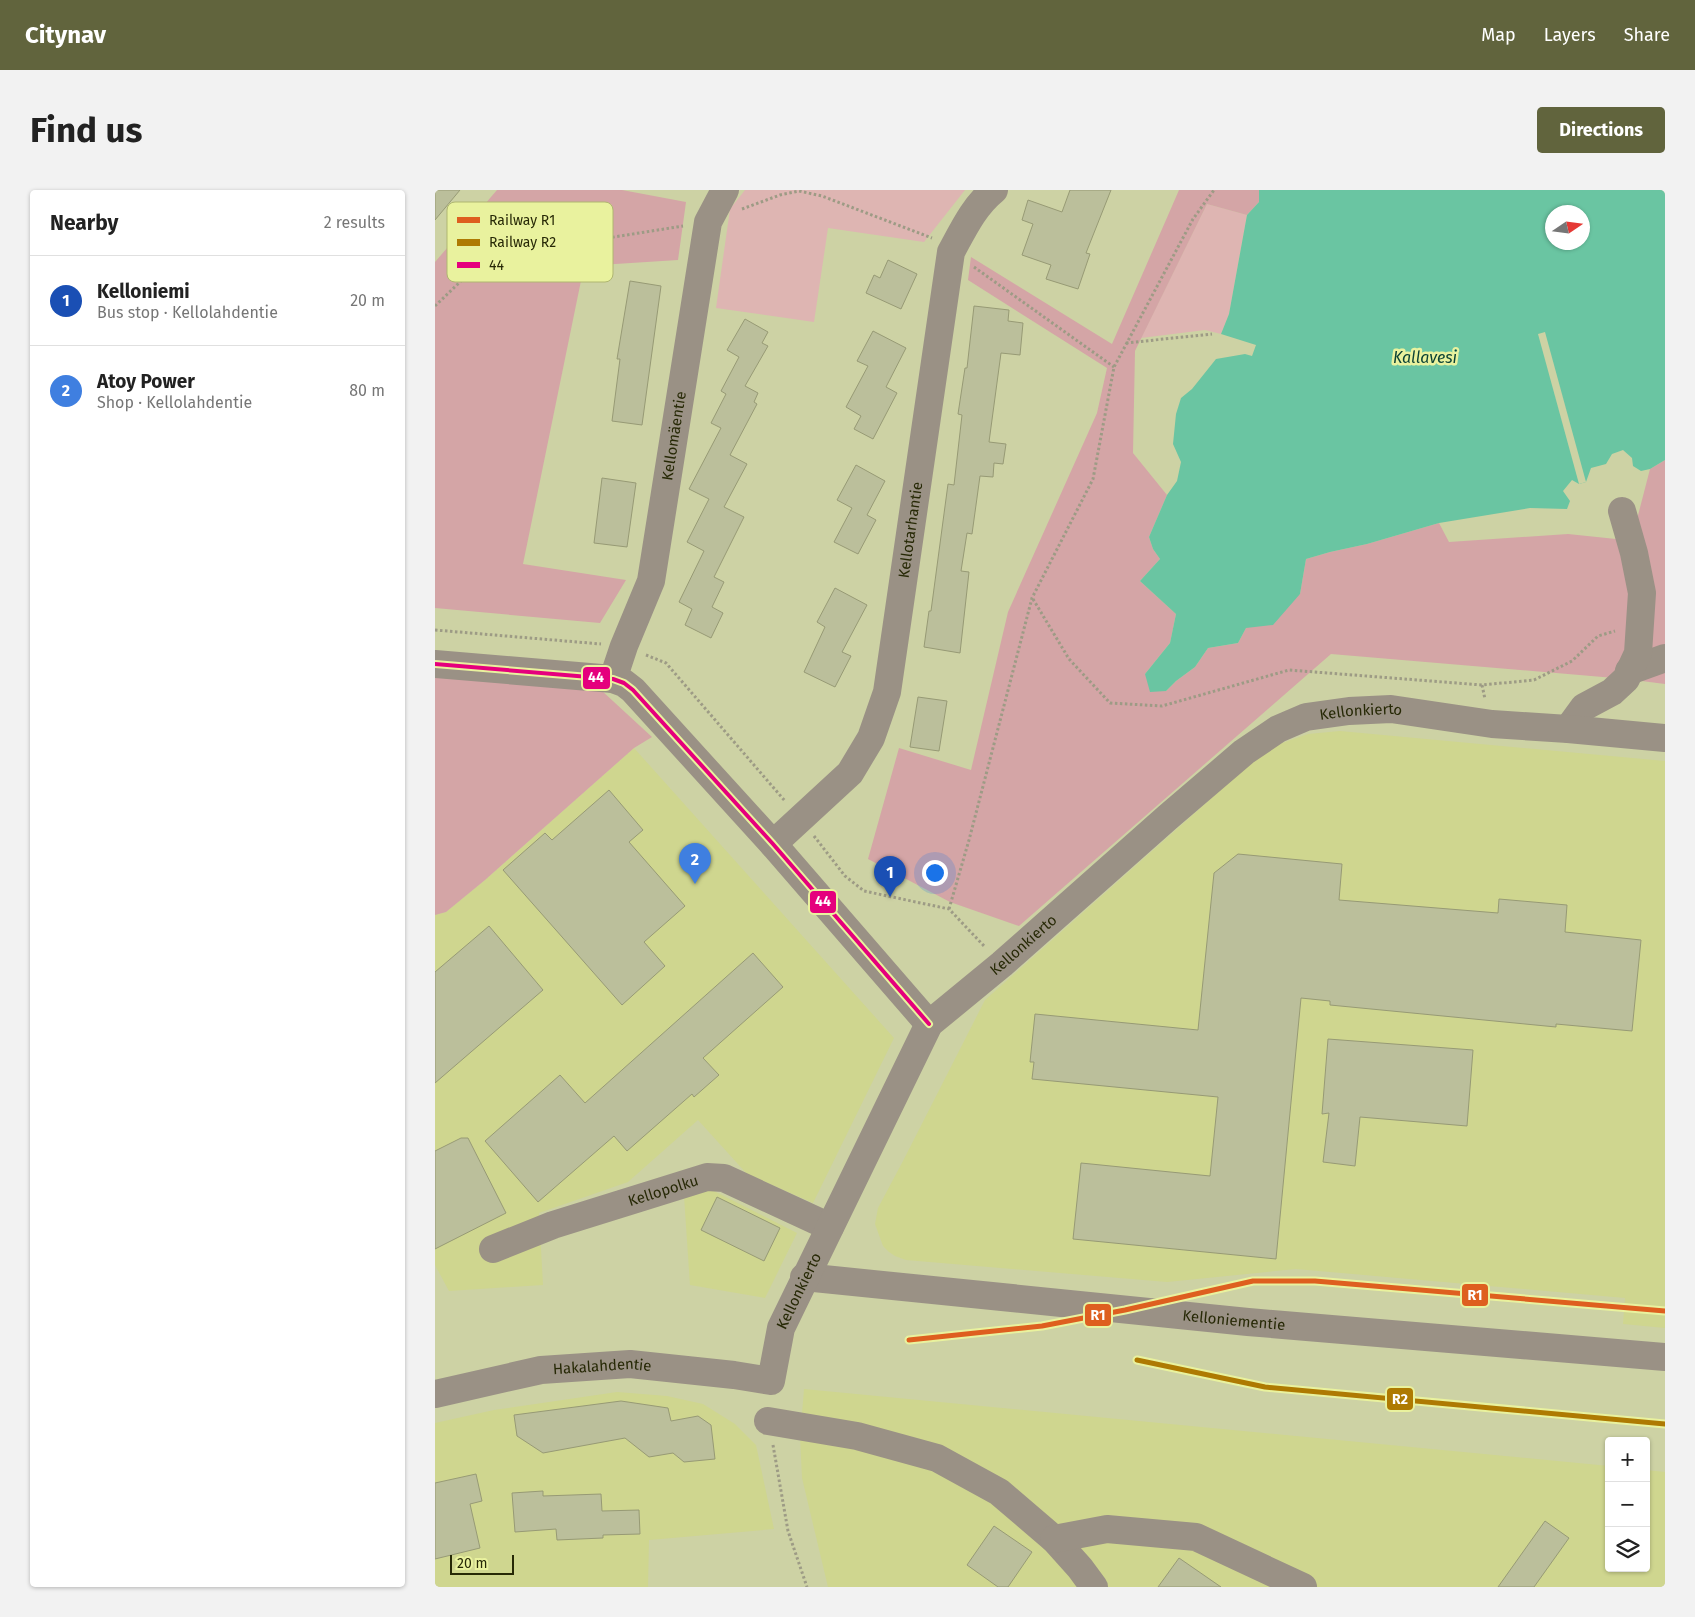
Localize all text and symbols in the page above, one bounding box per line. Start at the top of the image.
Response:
text: Citynav [25,21,106,49]
text: Map [1481,24,1516,46]
text: Layers [1544,24,1596,46]
text: Share [1624,24,1670,46]
button: Directions [1537,107,1665,153]
text: Find us [30,109,142,151]
legend [447,202,613,282]
north arrow [1545,205,1590,250]
text: Nearby [50,210,118,236]
text: Railway R1 [489,212,555,229]
text: 2 results [324,213,385,232]
text: Railway R2 [489,234,556,251]
text: 44 [489,257,504,274]
text: Kelloniemi [97,280,190,303]
text: 1 [62,291,70,310]
text: 20 m [350,291,385,310]
text: Bus stop · Kellolahdentie [97,303,278,322]
water label: Kallavesi [1393,348,1458,367]
text: Atoy Power [97,370,195,393]
text: 2 [62,381,70,400]
text: 80 m [349,381,385,400]
street label: Kellomäentie [658,390,690,482]
text: Shop · Kellolahdentie [97,393,252,412]
street label: Kellotarhantie [895,481,926,579]
line badge: 44 [582,666,611,690]
text: 44 [588,669,604,686]
street label: Kellonkierto [1318,700,1403,724]
pin: 2 [679,843,711,884]
pin: 1 [874,856,906,897]
your location [922,860,948,886]
line badge: 44 [809,890,837,914]
text: 44 [815,893,831,910]
street label: Kellonkierto [986,911,1060,979]
street label: Kellopolku [626,1171,701,1210]
street label: Kellonkierto [773,1250,825,1332]
line badge: R1 [1461,1283,1489,1307]
text: R1 [1468,1287,1482,1304]
line badge: R1 [1084,1303,1112,1327]
street label: Kelloniementie [1182,1306,1286,1334]
text: R1 [1091,1307,1105,1324]
street label: Hakalahdentie [552,1355,652,1378]
line badge: R2 [1386,1387,1414,1411]
text: R2 [1392,1391,1408,1408]
map controls [1605,1437,1650,1572]
button: + [1605,1437,1650,1482]
button: − [1605,1482,1650,1527]
button: layers [1605,1527,1650,1572]
scale bar [450,1552,514,1575]
text: 20 m [457,1555,487,1572]

